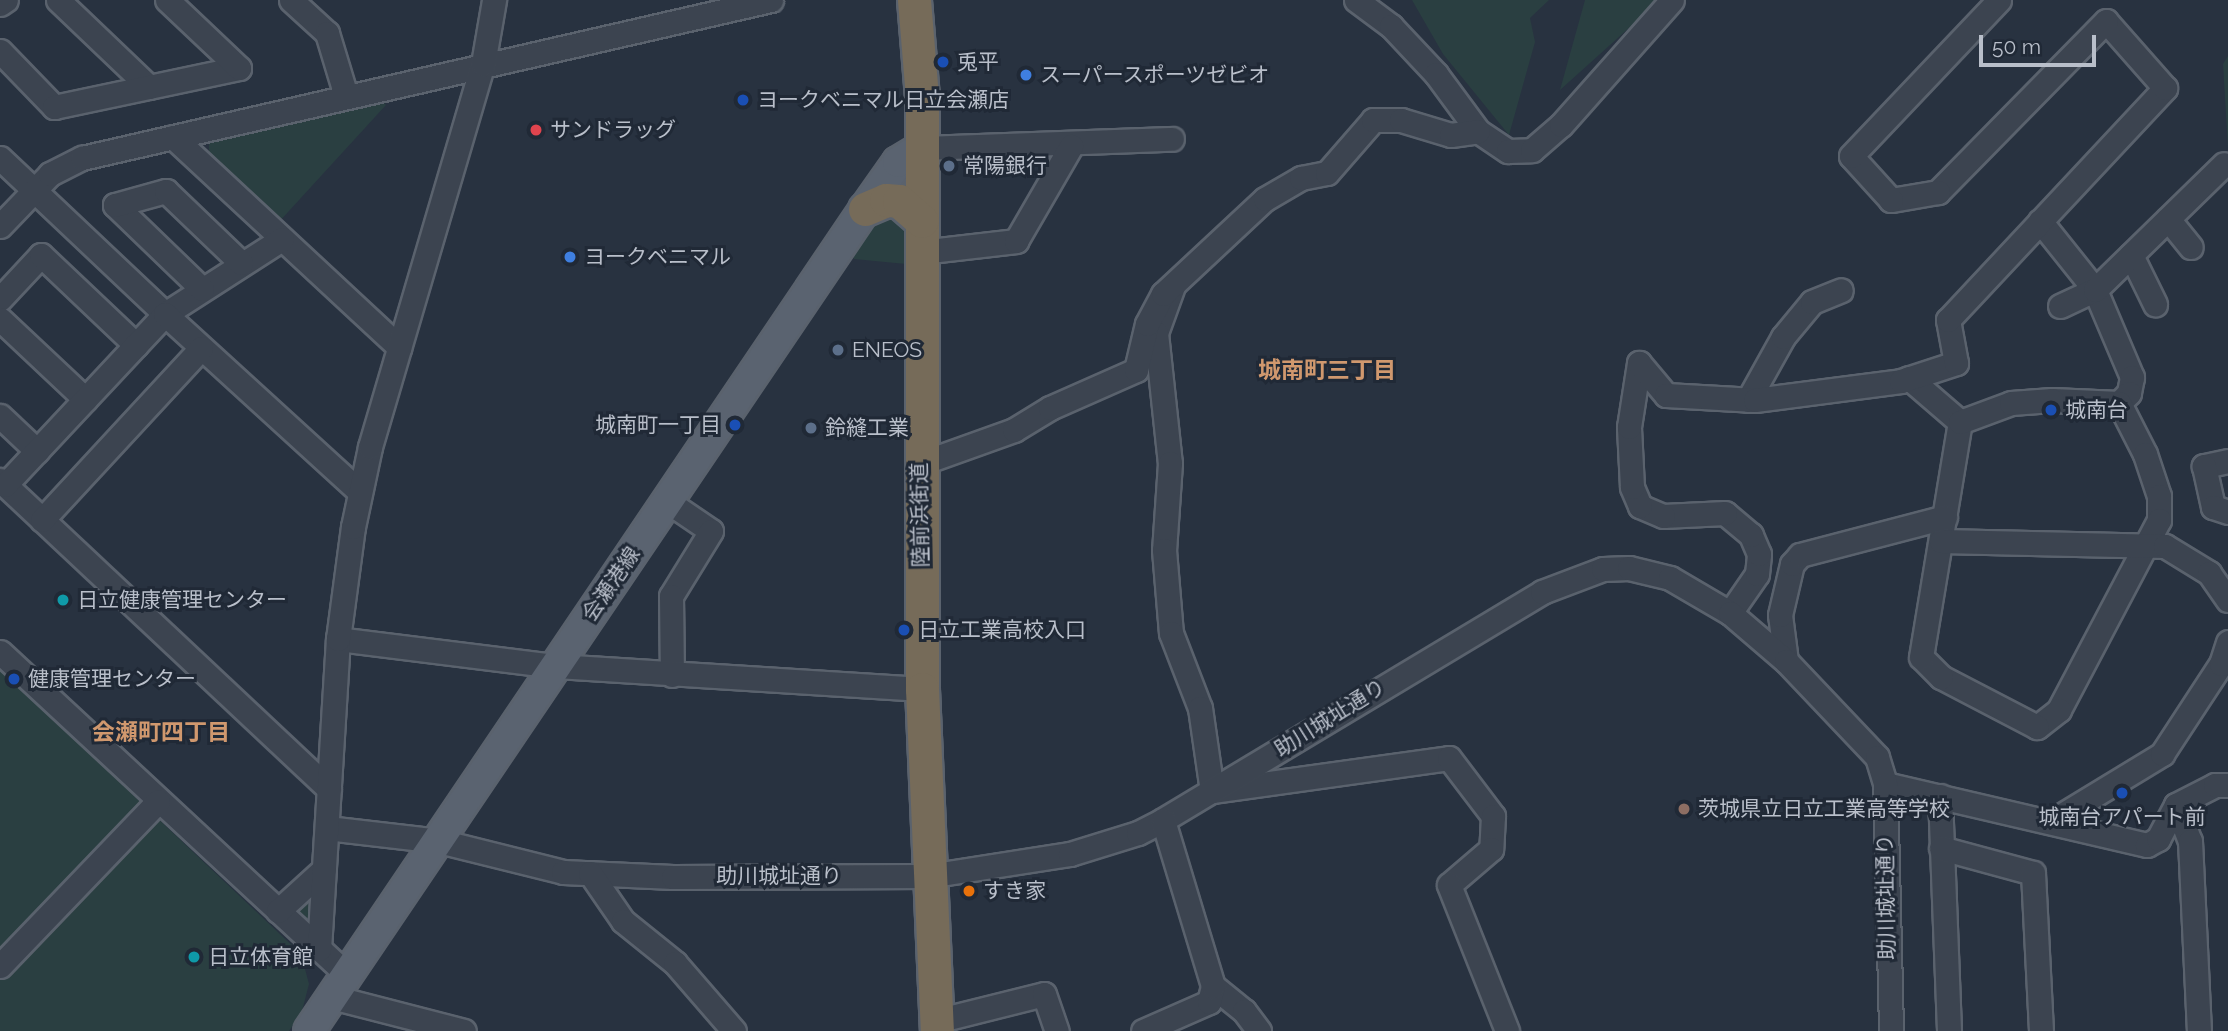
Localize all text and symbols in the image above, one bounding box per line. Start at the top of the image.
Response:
scale bar [1983,21,2100,65]
text: 50 m [1992,34,2041,59]
place label: 兎平 [957,49,999,75]
marker: 兎平 [935,54,951,70]
place label: スーパースポーツゼビオ [1040,62,1271,88]
marker: スーパースポーツゼビオ [1018,67,1034,83]
place label: ヨークベニマル日立会瀬店 [757,87,1009,113]
marker: ヨークベニマル日立会瀬店 [735,92,751,108]
place label: サンドラッグ [550,117,676,143]
marker: サンドラッグ [528,122,544,138]
place label: 常陽銀行 [963,153,1047,179]
marker: 常陽銀行 [941,158,957,174]
place label: ヨークベニマル [584,244,731,270]
marker: ヨークベニマル [562,249,578,265]
place label: ENEOS [852,337,922,363]
marker: ENEOS [830,342,846,358]
district label: 城南町三丁目 [1258,356,1396,384]
place label: 城南台 [2065,397,2128,423]
marker: 城南台 [2043,402,2059,418]
place label: 城南町一丁目 [595,412,721,438]
place label: 鈴縫工業 [825,415,909,441]
marker: 城南町一丁目 [727,417,743,433]
marker: 鈴縫工業 [803,420,819,436]
street label: 陸前浜街道 [906,462,934,568]
street label: 会瀬港線 [577,542,645,626]
place label: 日立健康管理センター [77,587,287,613]
marker: 日立健康管理センター [55,592,71,608]
place label: 日立工業高校入口 [918,617,1086,643]
marker: 日立工業高校入口 [896,622,912,638]
place label: 健康管理センター [28,666,196,692]
marker: 健康管理センター [6,671,22,687]
street label: 助川城址通り [1270,674,1390,762]
district label: 会瀬町四丁目 [92,718,230,746]
marker: 城南台アパート前 [2114,785,2130,801]
place label: 茨城県立日立工業高等学校 [1698,796,1950,822]
marker: 茨城県立日立工業高等学校 [1676,801,1692,817]
place label: 城南台アパート前 [2038,804,2206,830]
street label: 助川城址通り [1872,834,1900,960]
street label: 助川城址通り [716,863,842,889]
place label: すき家 [983,878,1046,904]
marker: すき家 [961,883,977,899]
place label: 日立体育館 [208,944,313,970]
marker: 日立体育館 [186,949,202,965]

